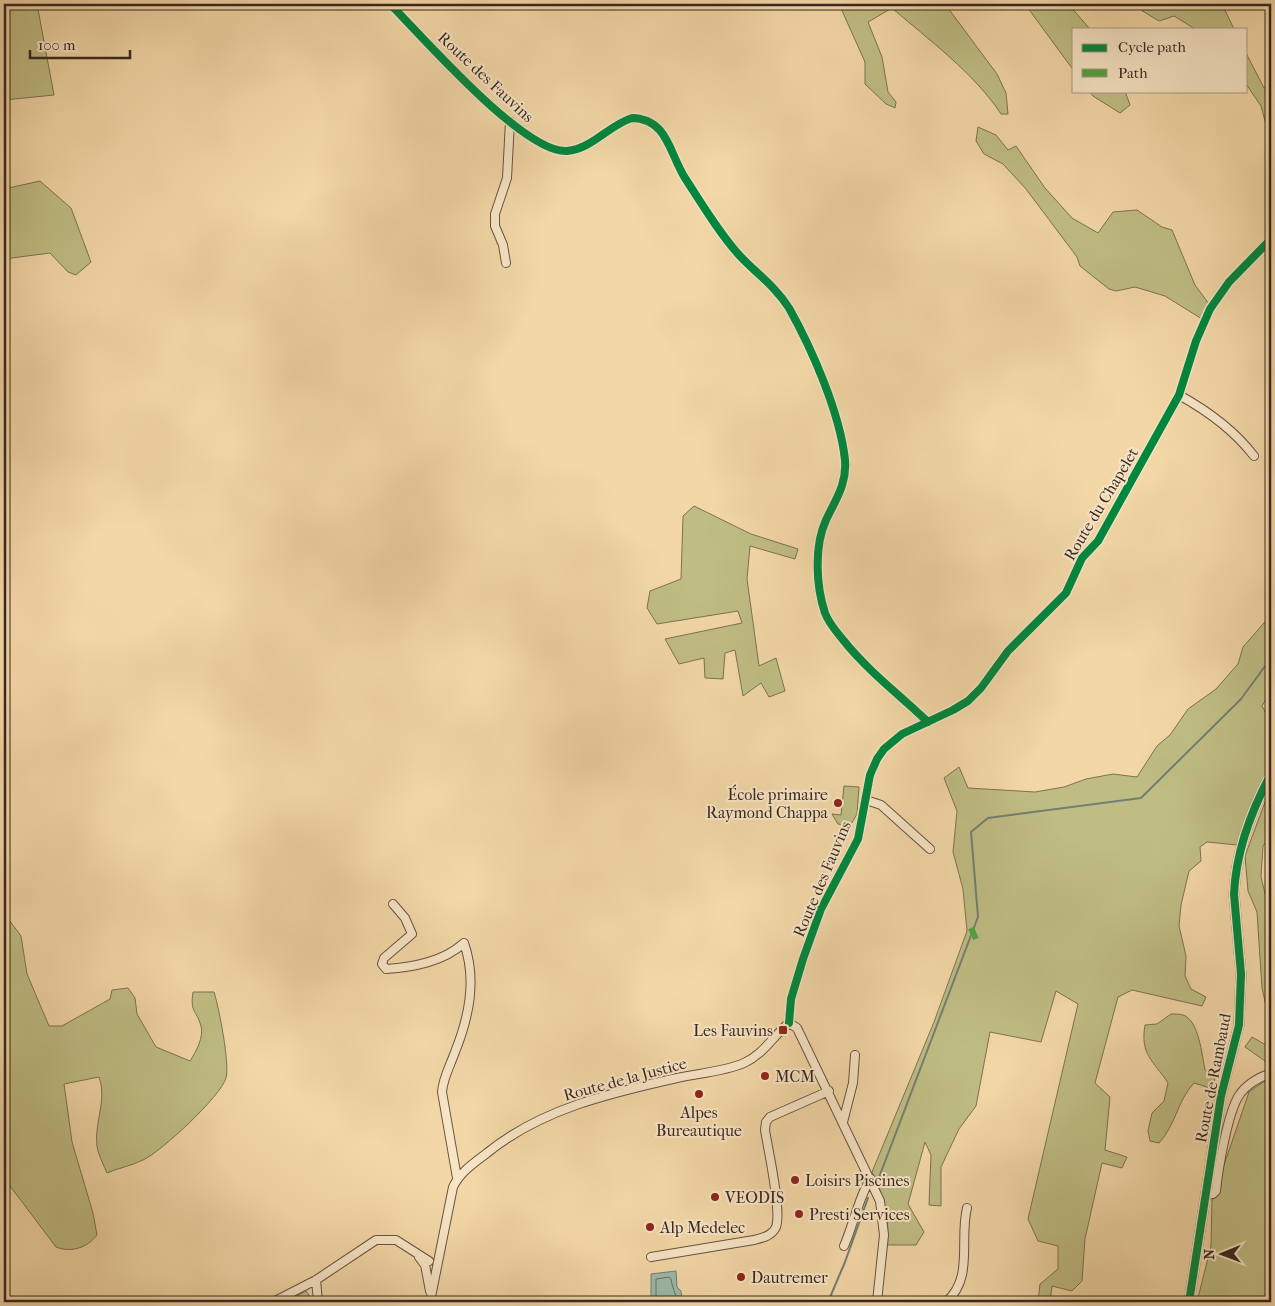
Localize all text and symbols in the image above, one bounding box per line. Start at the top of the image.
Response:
scale bar [30,28,130,60]
street label: Route des Fauvins [434,28,538,126]
legend [1072,28,1248,92]
text: 100 m [38,36,76,54]
text: Cycle path [1118,38,1186,56]
text: Path [1118,64,1148,82]
street label: Route du Chapelet [1060,444,1142,564]
place label: École primaire Raymond Chappa [706,784,829,822]
marker: École primaire Raymond Chappa [832,797,844,809]
street label: Route des Fauvins [789,818,855,940]
street label: Route de Rambaud [1191,1011,1235,1144]
place label: Les Fauvins [693,1021,773,1040]
marker: Les Fauvins [777,1024,789,1036]
street label: Route de la Justice [561,1053,689,1105]
place label: MCM [775,1067,815,1086]
marker: MCM [759,1070,771,1082]
marker: Alpes Bureautique [693,1088,705,1100]
place label: Alpes Bureautique [656,1103,742,1140]
place label: Loisirs Piscines [805,1171,909,1190]
marker: Loisirs Piscines [789,1174,801,1186]
place label: VEODIS [724,1188,784,1207]
marker: VEODIS [709,1191,721,1203]
place label: Presti Services [809,1205,910,1224]
marker: Presti Services [793,1208,805,1220]
place label: Alp Medelec [659,1218,745,1237]
marker: Alp Medelec [644,1221,656,1233]
north arrow [1198,1228,1248,1278]
text: N [1201,1248,1218,1260]
place label: Dautremer [751,1268,828,1287]
marker: Dautremer [735,1271,747,1283]

